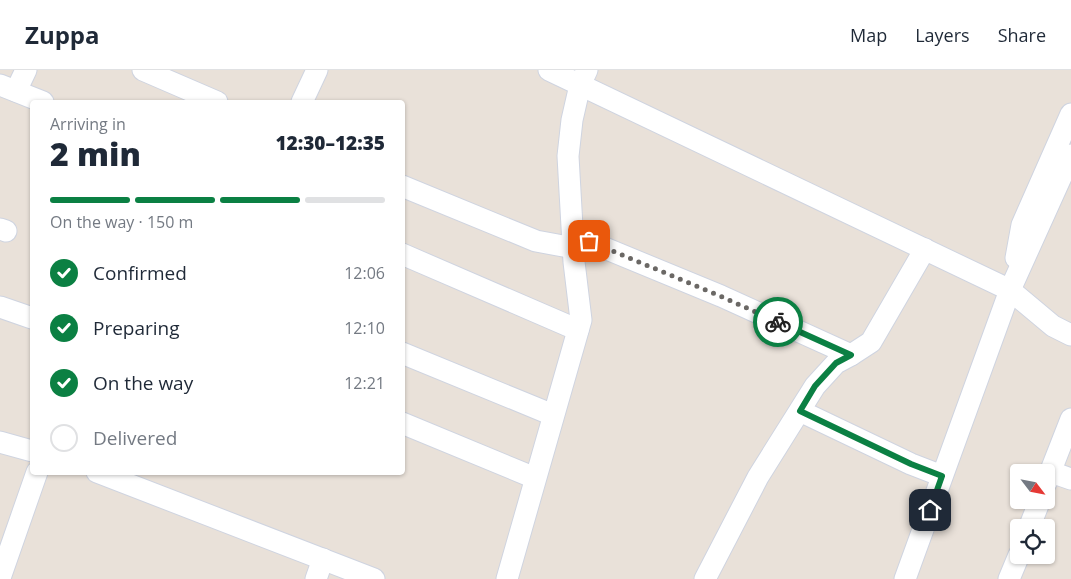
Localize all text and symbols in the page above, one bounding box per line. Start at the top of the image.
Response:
text: Zuppa [25,18,100,51]
text: Map [850,23,887,47]
text: Layers [915,23,970,47]
text: Share [998,23,1046,47]
text: Arriving in [50,113,126,135]
text: 12:30–12:35 [275,130,385,156]
text: 2 min [50,132,141,175]
text: On the way · 150 m [50,211,193,233]
pin [568,220,610,262]
icon: bag [575,227,603,255]
icon: check [50,259,78,287]
text: Confirmed [93,260,187,286]
text: 12:06 [344,262,385,284]
courier [753,297,803,347]
icon: bike [764,308,792,336]
icon: check [50,314,78,342]
text: Preparing [93,315,180,341]
text: 12:10 [344,317,385,339]
icon: check [50,369,78,397]
text: On the way [93,370,193,396]
text: 12:21 [344,372,385,394]
text: Delivered [93,425,177,451]
north arrow [1010,464,1055,509]
map controls [1010,464,1055,564]
pin [909,489,951,531]
icon: home [916,496,944,524]
button: locate [1010,519,1055,564]

